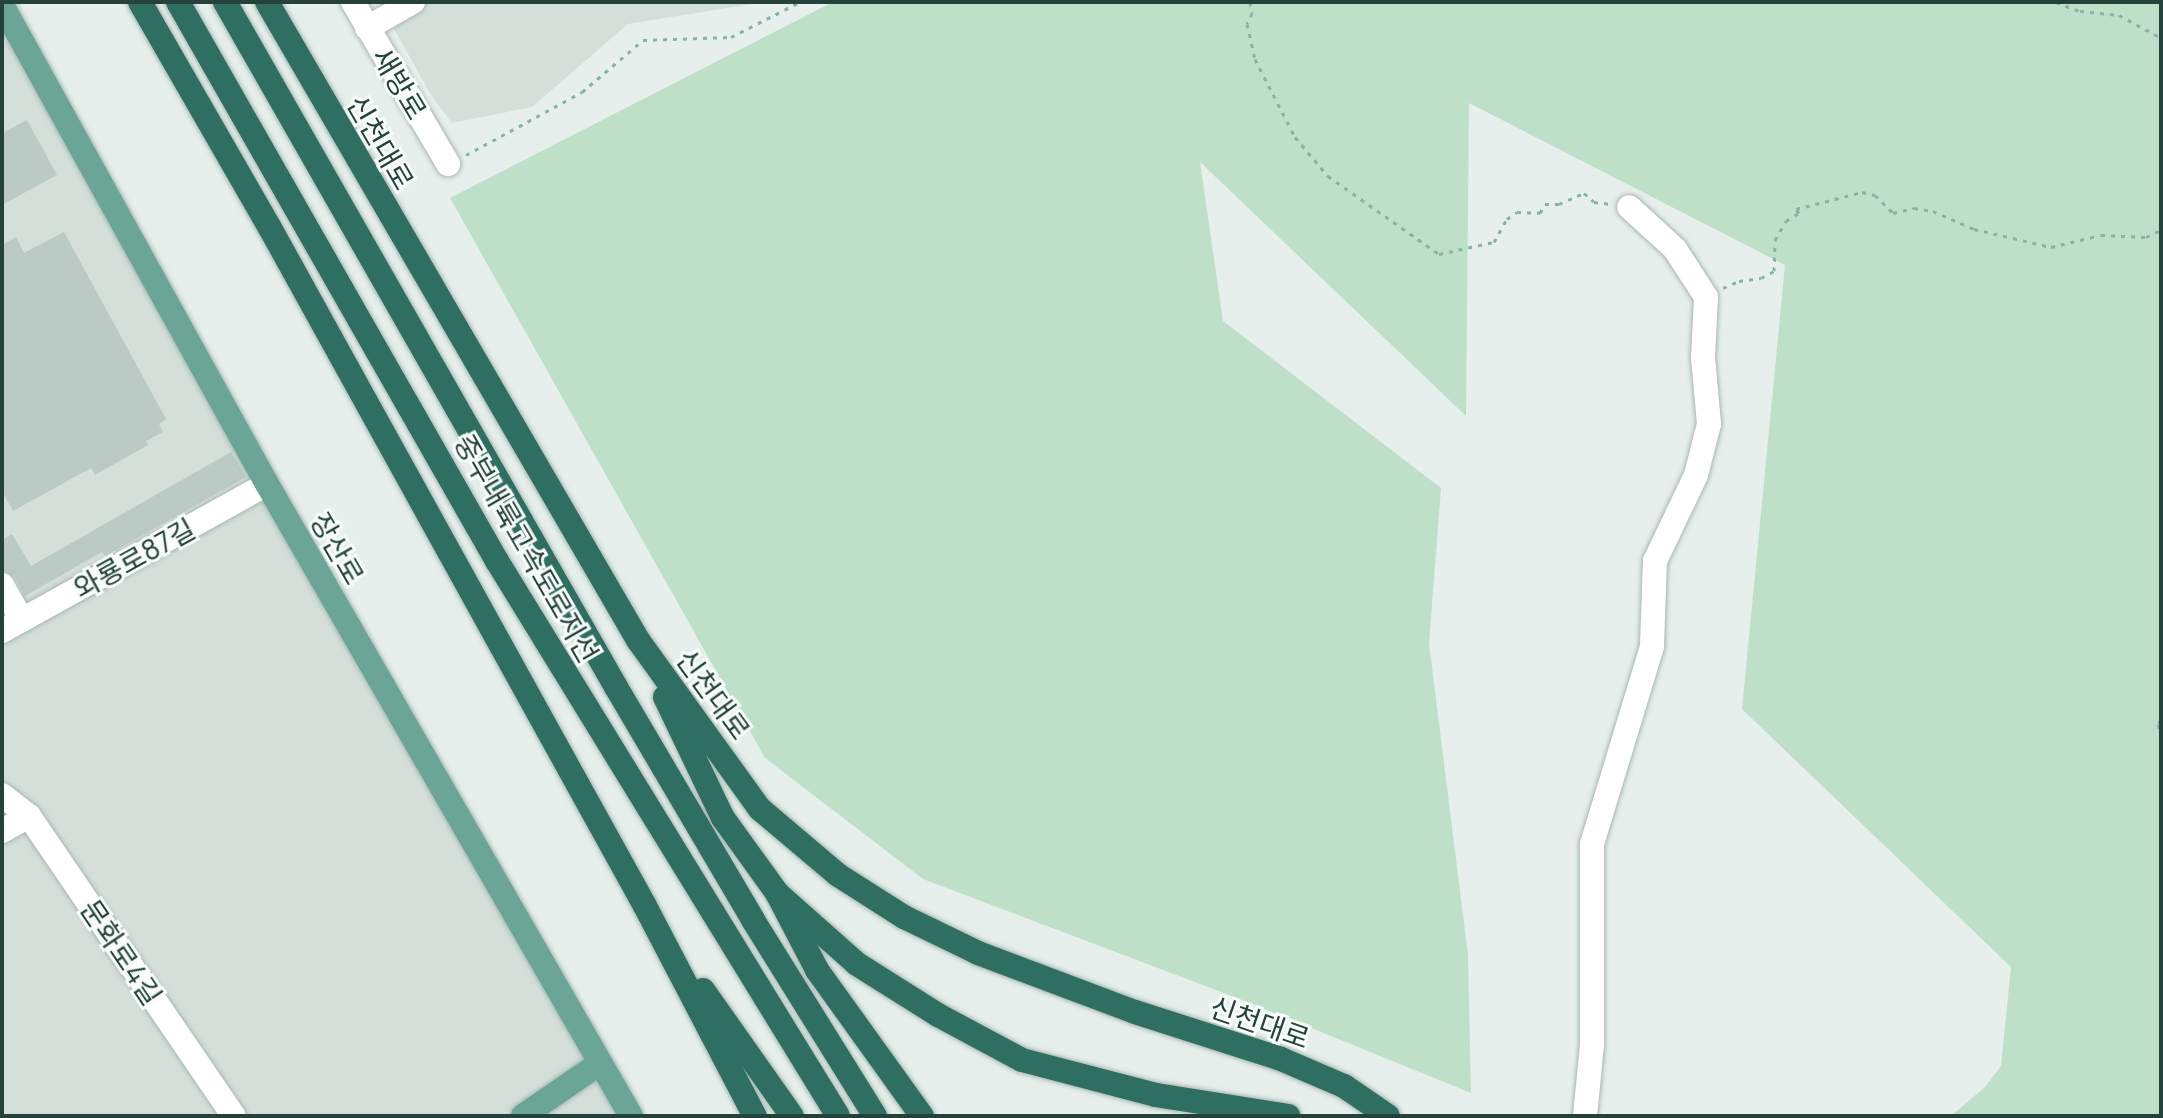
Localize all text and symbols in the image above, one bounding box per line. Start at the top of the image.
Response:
street label: 새방로 [366,41,434,125]
street label: 신천대로 [341,89,421,195]
street label: 중부내륙고속도로지선 [448,428,606,668]
street label: 장산로 [304,506,372,590]
street label: 와룡로87길 [68,511,200,605]
street label: 신천대로 [670,642,758,746]
street label: 문화로4길 [75,893,169,1011]
street label: 신천대로 [1206,989,1314,1055]

